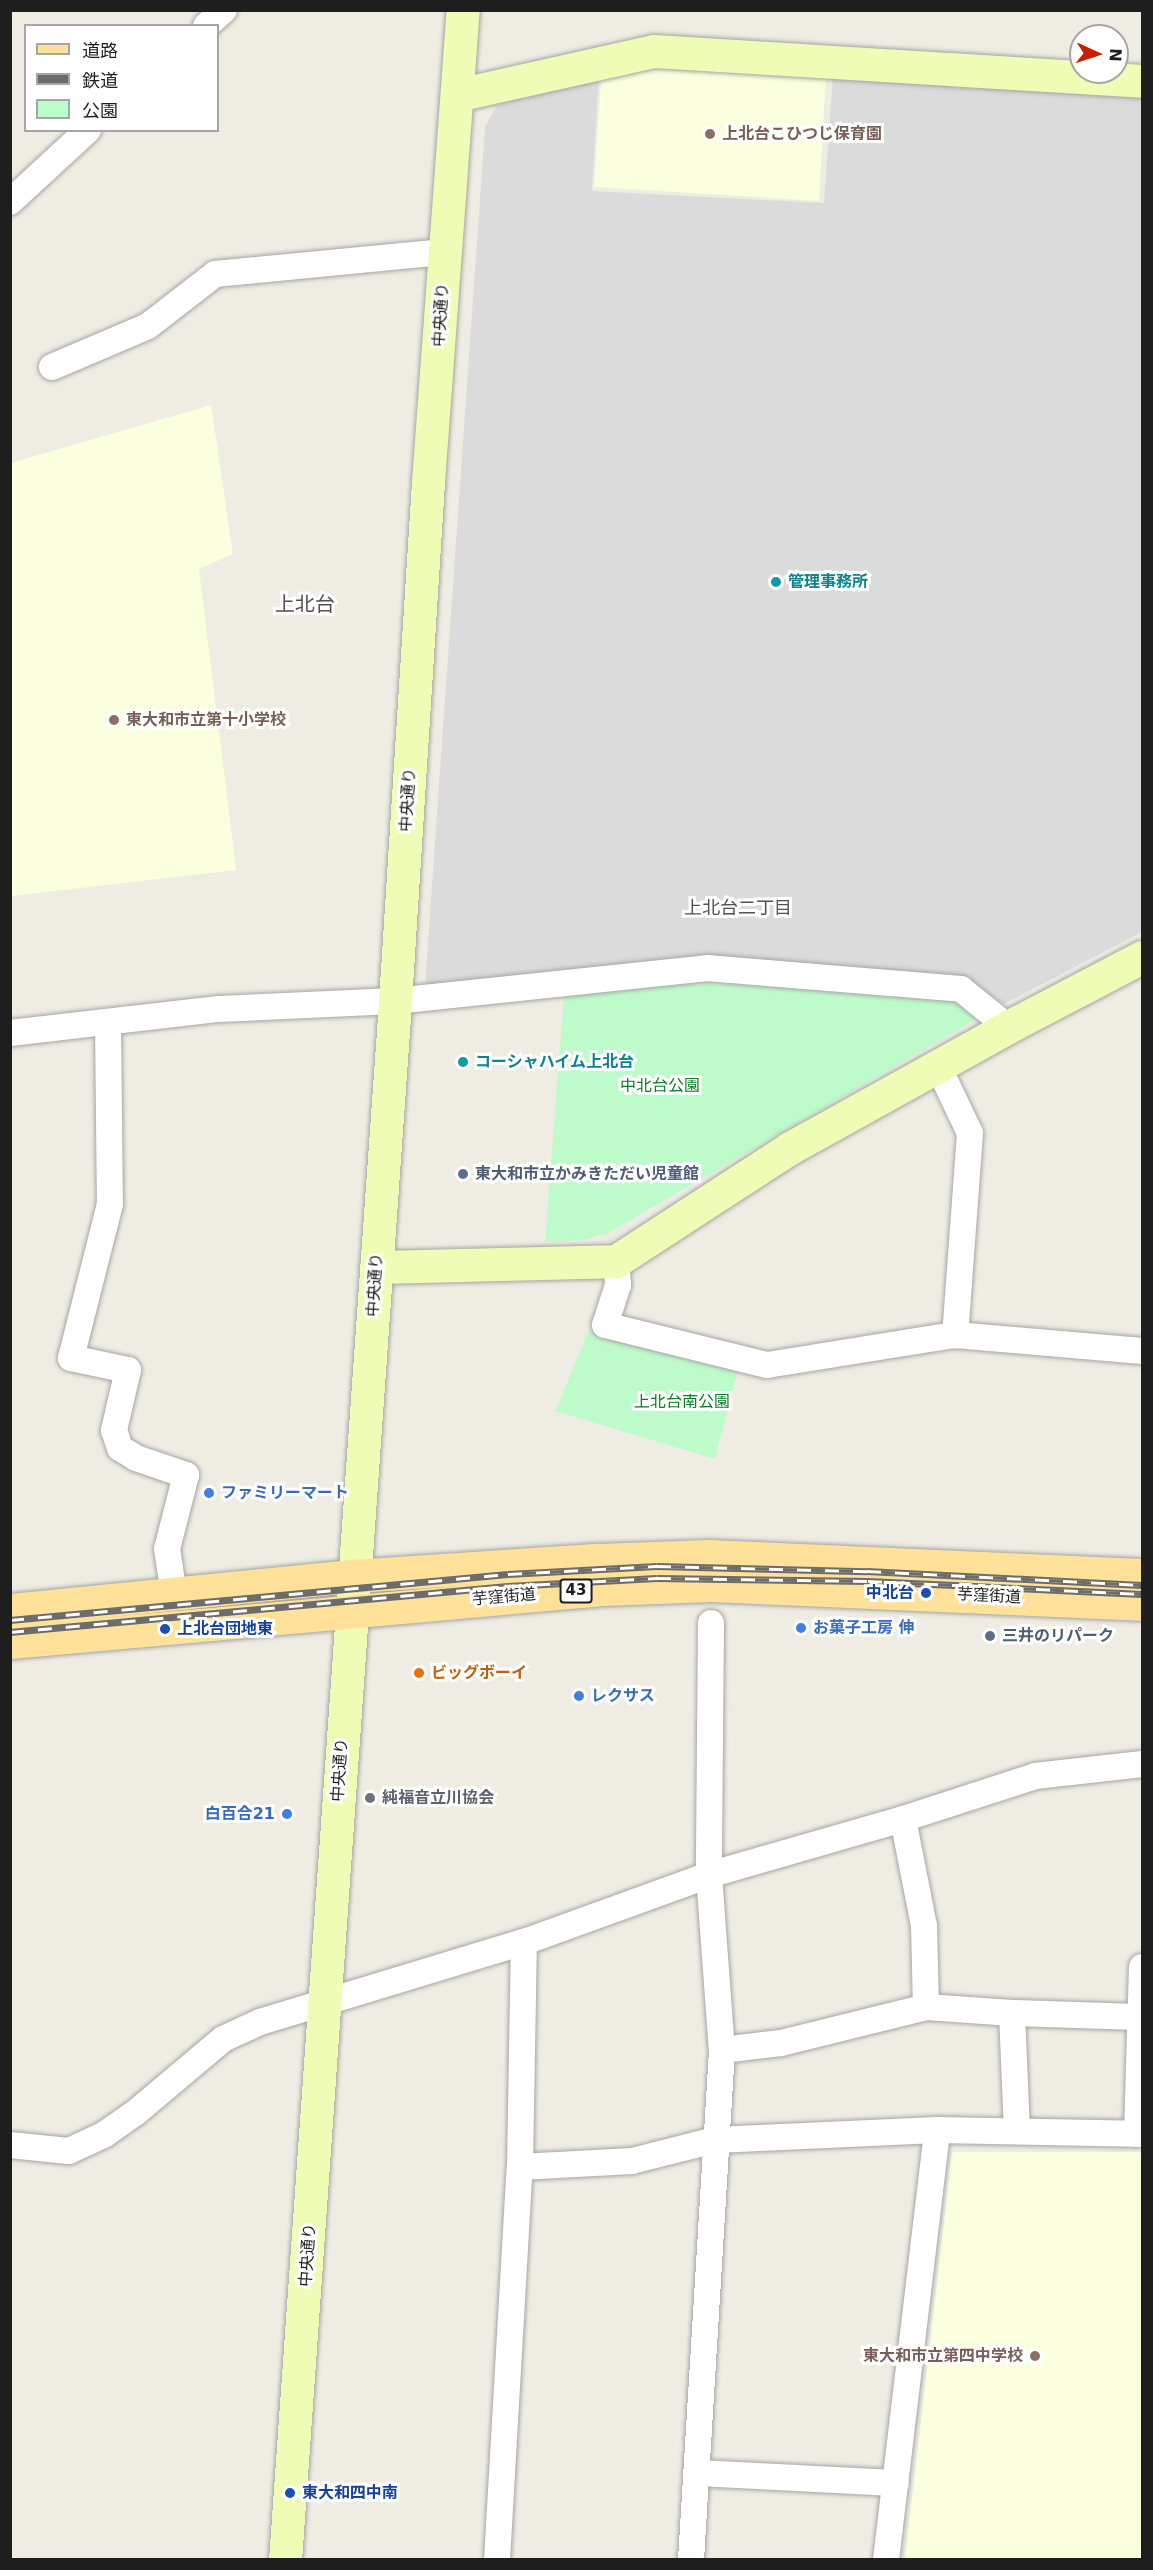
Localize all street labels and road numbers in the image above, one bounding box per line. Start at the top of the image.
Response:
street label: 中央通り [429,282,453,348]
street label: 中央通り [396,767,420,833]
street label: 中央通り [363,1252,387,1318]
road number: 43 [560,1579,592,1603]
street label: 芋窪街道 [471,1585,537,1609]
street label: 芋窪街道 [957,1585,1021,1607]
street label: 中央通り [328,1737,352,1803]
street label: 中央通り [296,2222,320,2288]

